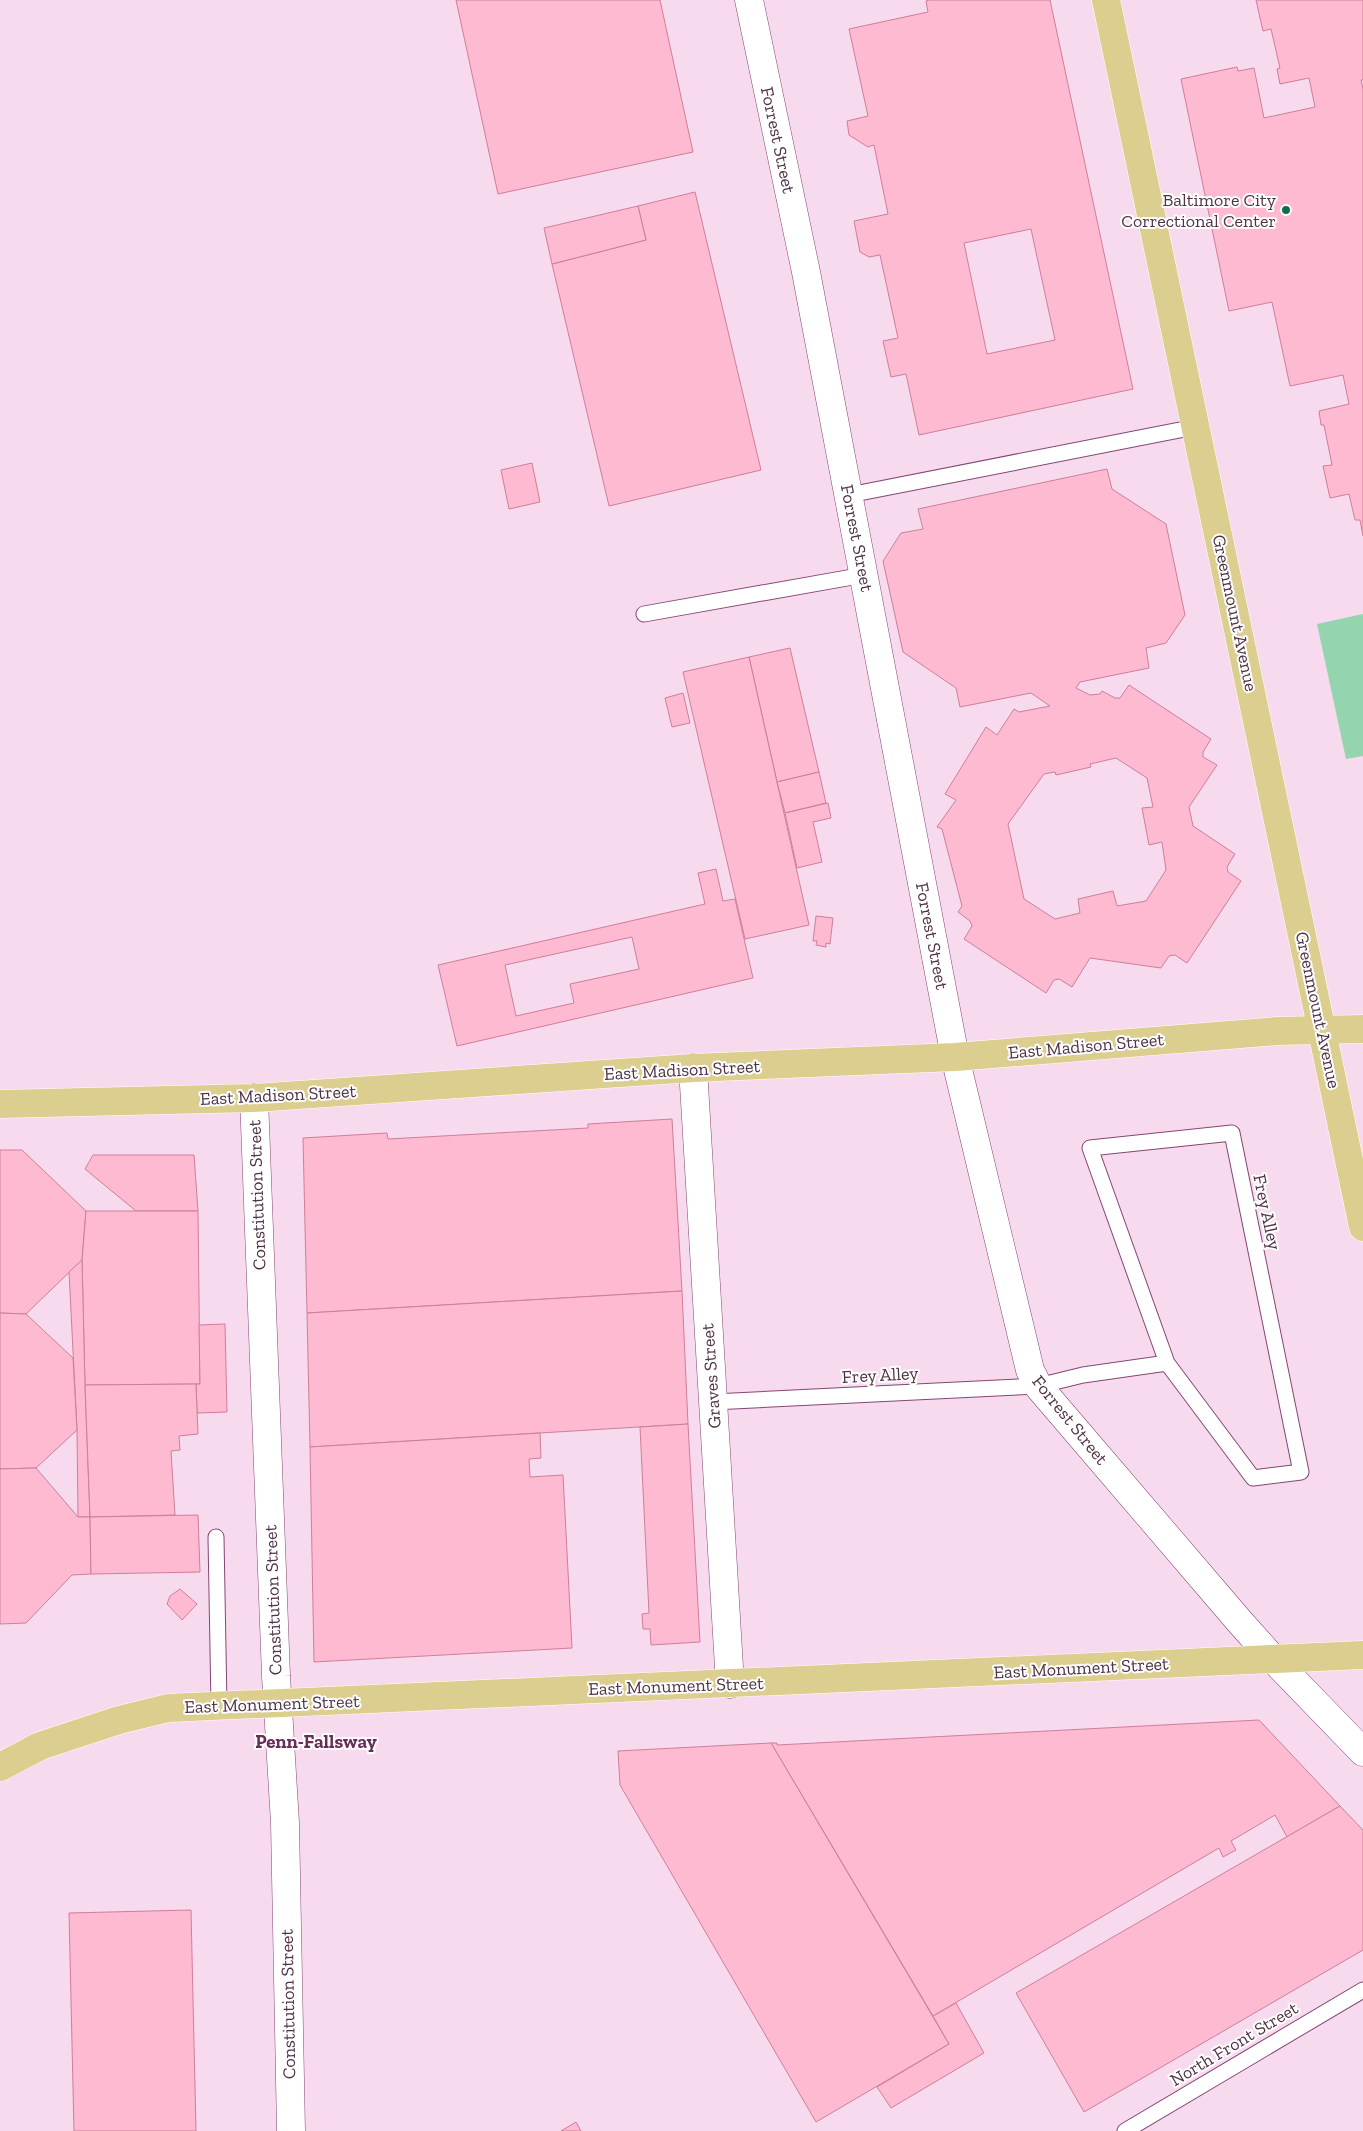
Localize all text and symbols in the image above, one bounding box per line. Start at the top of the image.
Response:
street label: Forrest Street [756,85,800,196]
place label: Baltimore City Correctional Center [1121,189,1277,232]
marker: Baltimore City Correctional Center [1280,204,1292,216]
street label: Forrest Street [836,483,878,594]
street label: Greenmount Avenue [1208,533,1262,693]
street label: Forrest Street [911,881,953,992]
street label: Greenmount Avenue [1291,930,1345,1090]
street label: East Madison Street [1007,1028,1165,1064]
street label: East Madison Street [603,1055,761,1085]
street label: East Madison Street [199,1080,357,1110]
street label: Constitution Street [243,1119,271,1271]
street label: Frey Alley [1248,1172,1286,1253]
street label: Graves Street [696,1323,726,1429]
street label: Frey Alley [841,1362,920,1388]
street label: Forrest Street [1027,1371,1113,1469]
street label: Constitution Street [259,1524,287,1676]
street label: East Monument Street [993,1652,1170,1684]
street label: East Monument Street [588,1672,764,1700]
street label: East Monument Street [184,1690,360,1718]
district label: Penn-Fallsway [255,1730,377,1753]
street label: Constitution Street [276,1928,300,2079]
street label: North Front Street [1166,1997,1302,2091]

